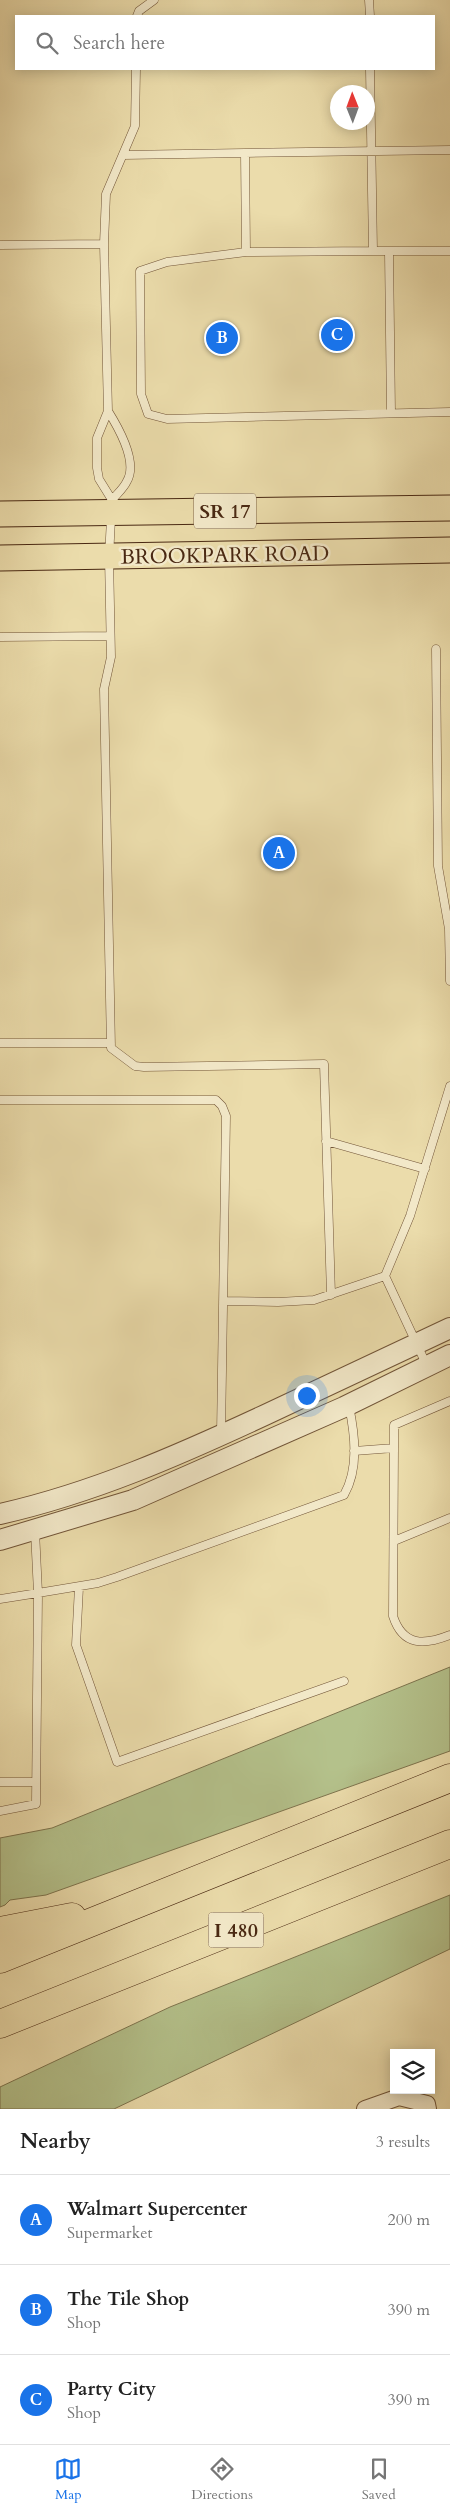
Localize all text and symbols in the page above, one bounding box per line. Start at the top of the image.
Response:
search box [15,15,435,70]
icon: search [33,29,61,57]
text: Search here [73,30,165,56]
north arrow [330,85,375,130]
pin: C [321,316,353,354]
pin: B [206,319,238,357]
road number: SR 17 [194,494,256,528]
street label: BROOKPARK ROAD [120,539,330,572]
pin: A [263,834,295,872]
your location [294,1383,320,1409]
road number: I 480 [208,1912,264,1948]
map controls [390,2049,435,2094]
button: layers [390,2049,435,2094]
text: Nearby [20,2127,91,2156]
text: 3 results [376,2131,430,2153]
text: Walmart Supercenter [67,2196,247,2222]
text: A [30,2209,42,2231]
text: 200 m [388,2209,430,2231]
text: Supermarket [67,2222,153,2244]
text: The Tile Shop [67,2286,189,2312]
text: B [30,2299,42,2321]
text: 390 m [388,2299,430,2321]
text: Shop [67,2312,101,2334]
text: Party City [67,2376,156,2402]
text: C [30,2389,42,2411]
text: 390 m [388,2389,430,2411]
text: Shop [67,2402,101,2424]
tab: Map [54,2455,82,2504]
tab: Directions [191,2455,253,2504]
tab: Saved [362,2455,396,2504]

